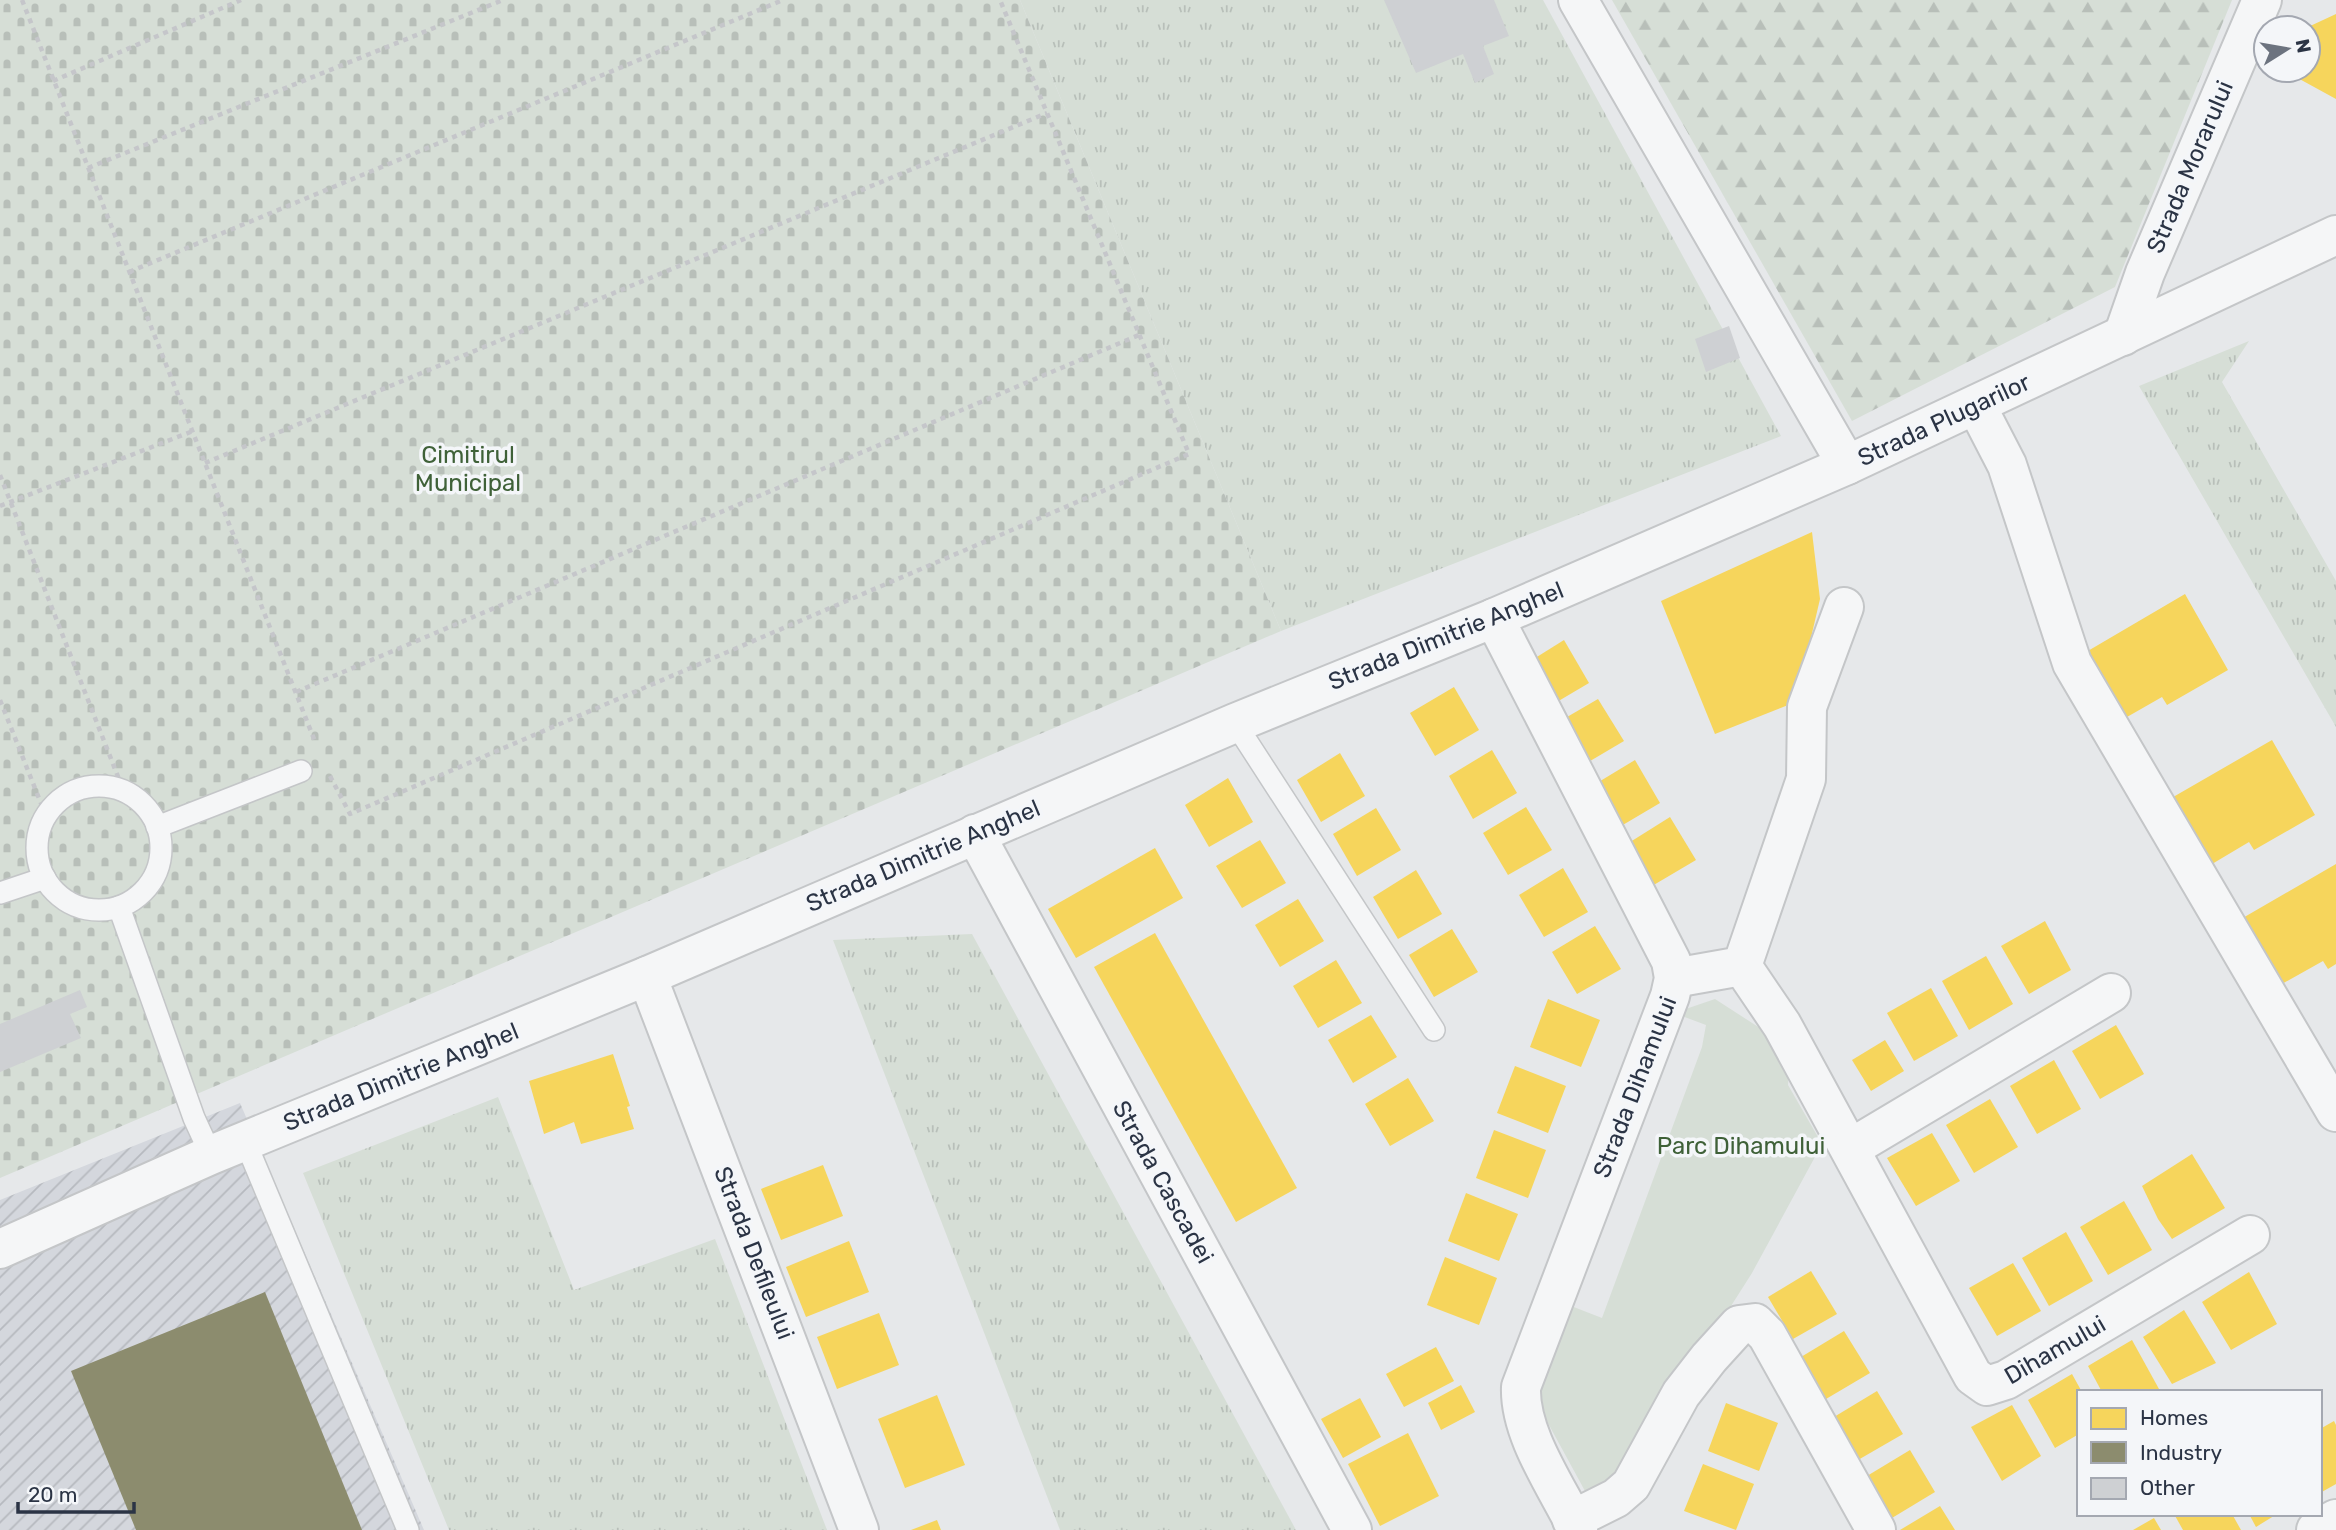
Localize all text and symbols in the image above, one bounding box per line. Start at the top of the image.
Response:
north arrow [2252,14,2322,84]
text: N [2291,37,2316,55]
street label: Strada Morarului [2141,77,2239,257]
street label: Strada Plugarilor [1853,368,2035,472]
park label: Cimitirul Municipal [415,441,521,497]
street label: Strada Dimitrie Anghel [1324,576,1568,696]
street label: Strada Dimitrie Anghel [802,794,1044,918]
street label: Strada Dihamului [1588,992,1682,1182]
street label: Strada Dimitrie Anghel [279,1017,523,1137]
street label: Strada Cascadei [1107,1096,1219,1268]
park label: Parc Dihamului [1657,1132,1825,1160]
street label: Strada Defileului [708,1163,800,1343]
street label: Dihamului [1999,1310,2111,1390]
legend [2077,1390,2322,1516]
text: Homes [2140,1405,2208,1430]
text: Industry [2140,1440,2222,1465]
scale bar [18,1470,133,1514]
text: Other [2140,1475,2195,1500]
text: 20 m [28,1482,77,1507]

